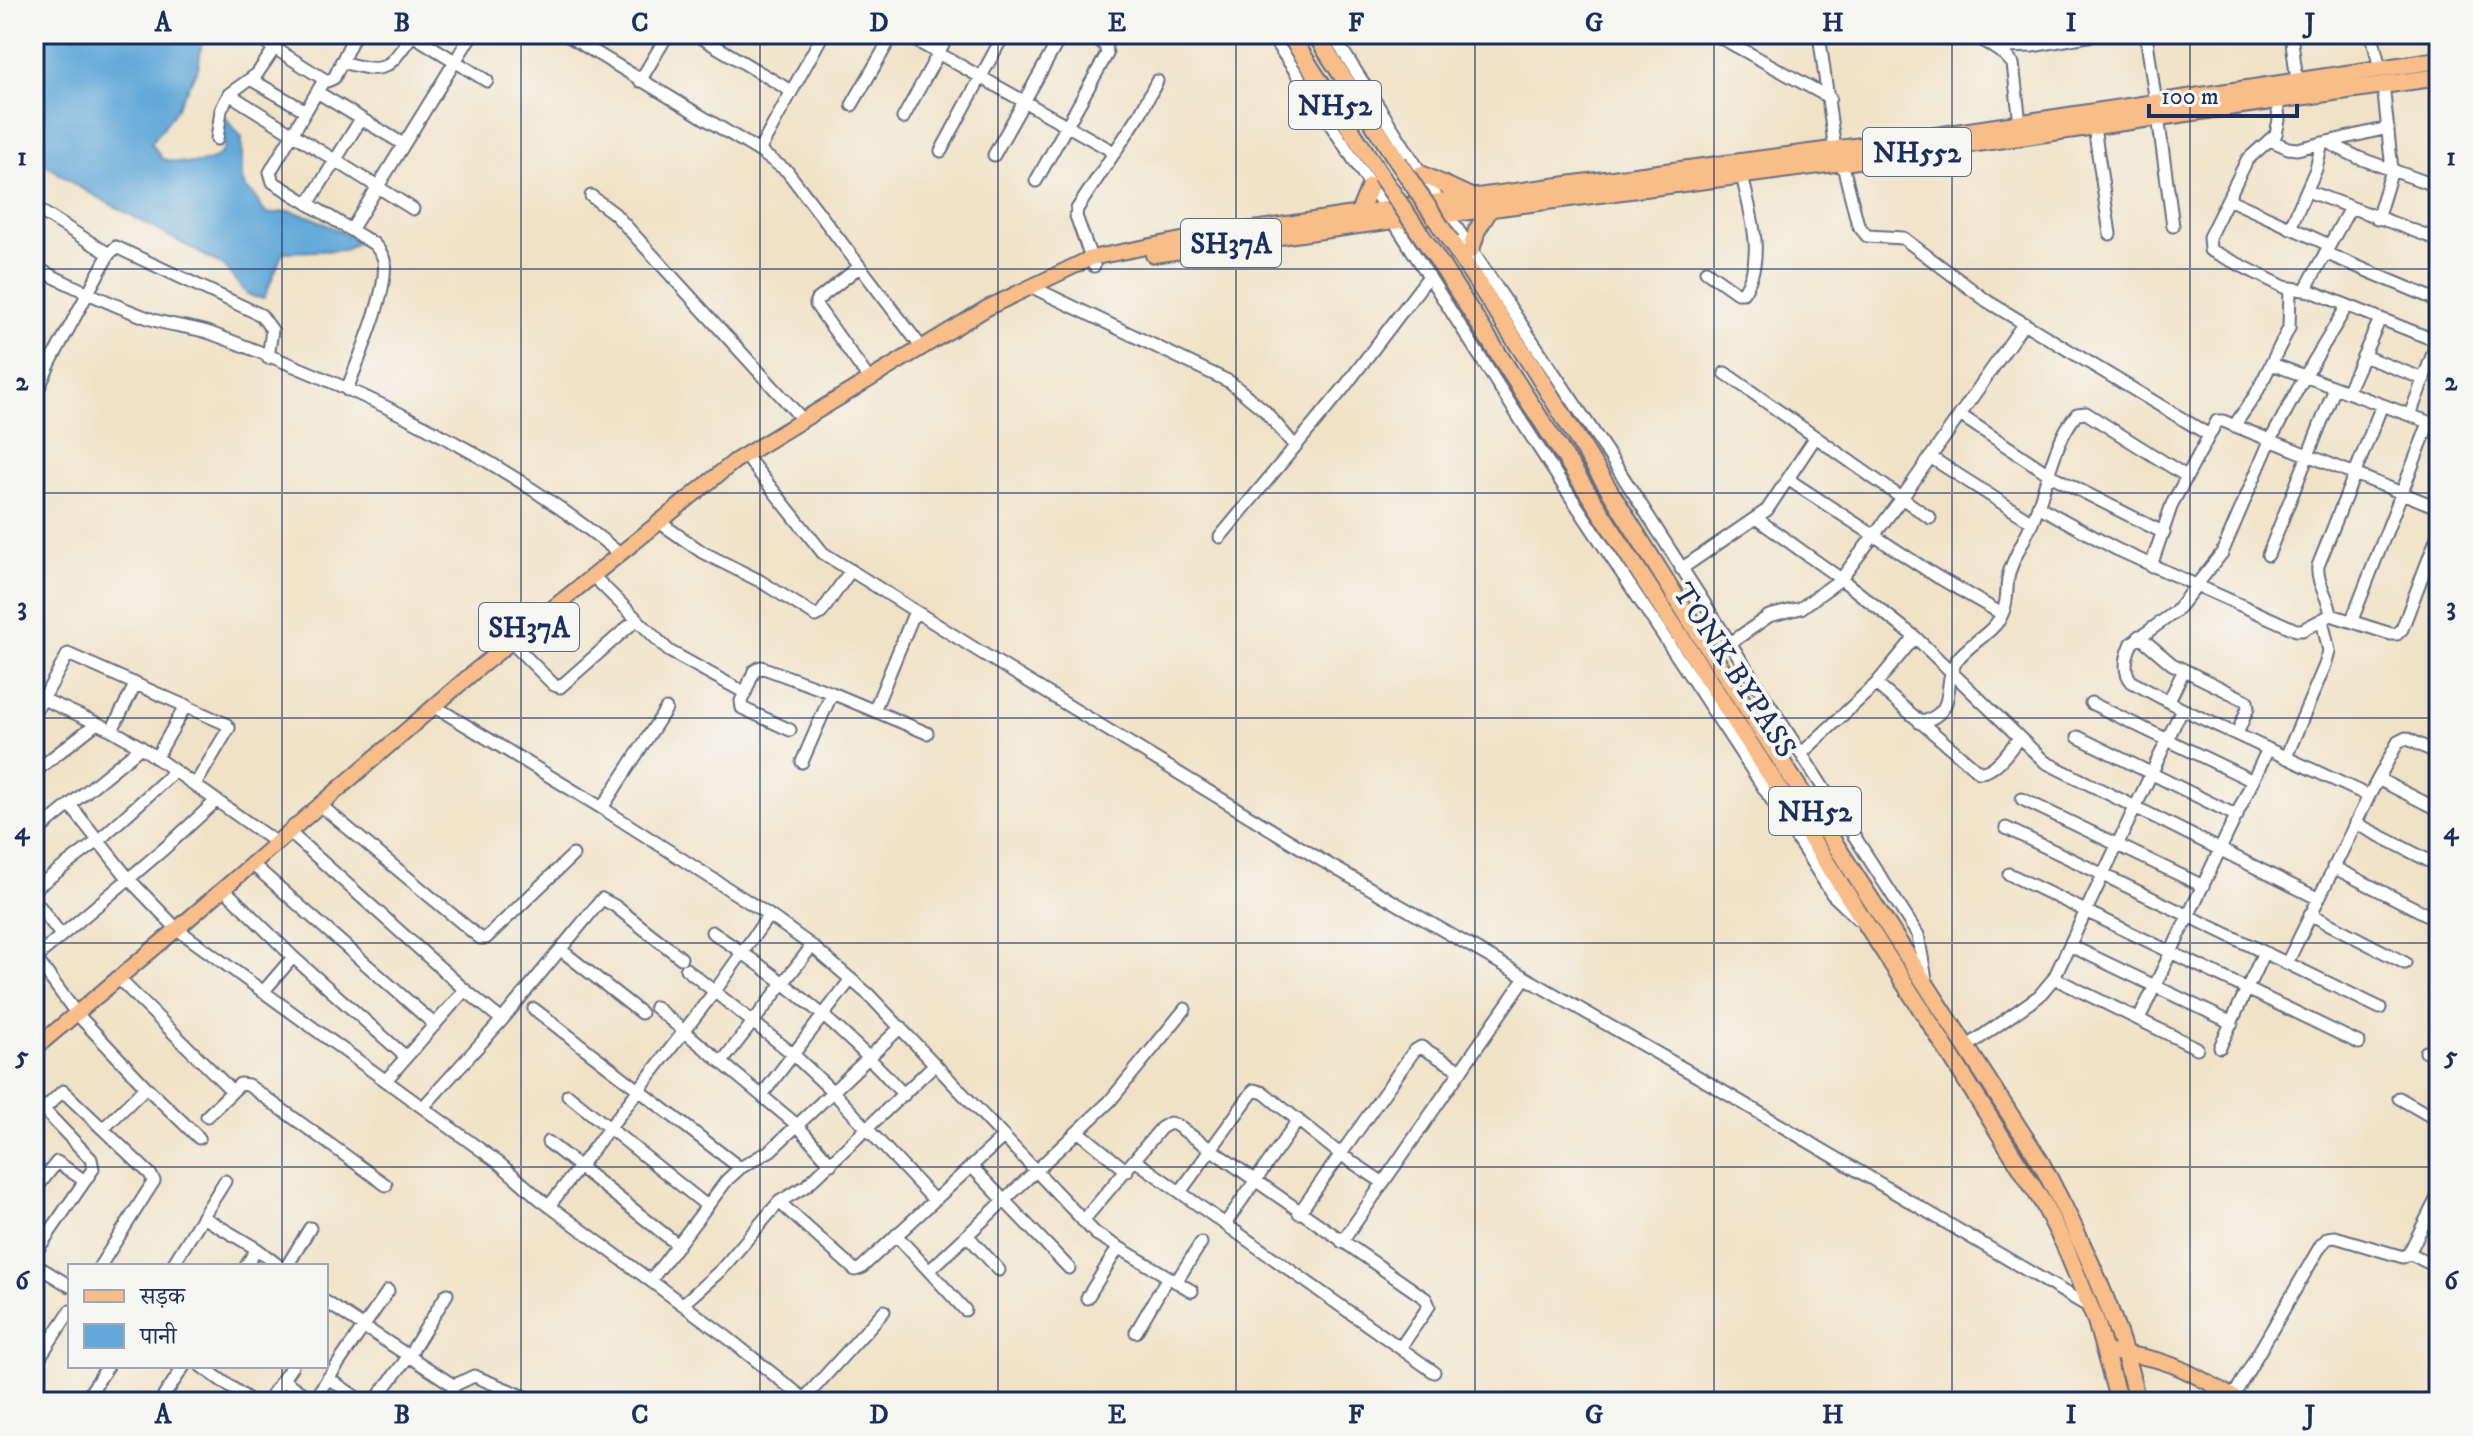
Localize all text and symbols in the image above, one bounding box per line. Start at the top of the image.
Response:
text: A [154,7,173,40]
text: B [394,7,410,40]
text: C [631,7,649,40]
text: D [869,7,889,40]
text: E [1108,7,1126,40]
text: F [1348,7,1365,40]
text: G [1585,7,1603,40]
text: H [1822,7,1844,40]
text: I [2066,7,2077,40]
text: J [2302,7,2316,40]
scale bar [2149,68,2297,118]
road number: NH52 [1289,81,1381,129]
text: 100 m [2161,82,2219,112]
road number: NH552 [1863,128,1971,176]
text: 1 [17,141,27,174]
text: 1 [2446,141,2456,174]
road number: SH37A [1181,219,1281,267]
text: 2 [16,366,30,399]
text: 2 [2445,366,2459,399]
street label: TONK BYPASS [1664,576,1804,765]
text: 3 [17,591,27,624]
text: 3 [2446,591,2456,624]
road number: SH37A [479,603,579,651]
road number: NH52 [1769,787,1861,835]
text: 4 [15,815,31,848]
text: 4 [2444,815,2460,848]
text: 5 [15,1040,29,1073]
text: 5 [2444,1040,2458,1073]
legend [68,1264,328,1368]
text: 6 [15,1265,30,1298]
text: 6 [2444,1265,2459,1298]
text: सड़क [139,1282,187,1312]
text: पानी [139,1322,178,1352]
text: A [154,1399,173,1432]
text: B [394,1399,410,1432]
text: C [631,1399,649,1432]
text: D [869,1399,889,1432]
text: E [1108,1399,1126,1432]
text: F [1348,1399,1365,1432]
text: G [1585,1399,1603,1432]
text: H [1822,1399,1844,1432]
text: I [2066,1399,2077,1432]
text: J [2302,1399,2316,1432]

